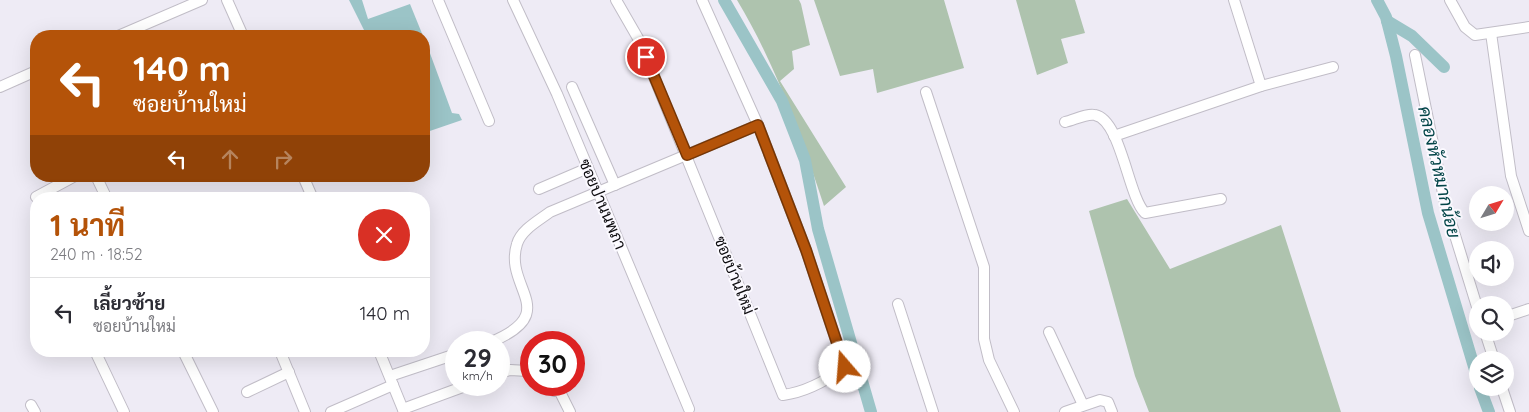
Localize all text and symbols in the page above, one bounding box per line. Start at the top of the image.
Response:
pin [625,36,667,78]
icon: arrive [632,43,660,71]
text: 140 m [133,46,231,90]
icon: left [50,50,115,115]
text: ซอยบ้านใหม่ [133,90,247,118]
water label: คลองหัวหมากน้อย [1413,104,1466,240]
icon: left [163,145,191,173]
icon: ahead [216,145,244,173]
icon: right [269,145,297,173]
street label: ซอยปานนพภา [575,156,631,252]
north arrow [1469,186,1514,231]
map controls [1469,186,1514,396]
text: 1 นาที [50,206,125,244]
button: close [358,209,410,261]
street label: ซอยบ้านใหม่ [710,233,761,317]
button: sound [1469,241,1514,286]
text: 240 m · 18:52 [50,244,143,264]
text: เลี้ยวซ้าย [93,291,165,315]
button: search [1469,296,1514,341]
icon: left [50,299,78,327]
text: 140 m [359,301,410,325]
text: ซอยบ้านใหม่ [93,316,176,336]
speed limit sign: 30 [520,331,585,396]
position arrow [818,340,870,392]
text: 29 [463,342,492,373]
button: layers [1469,351,1514,396]
text: km/h [462,368,493,383]

